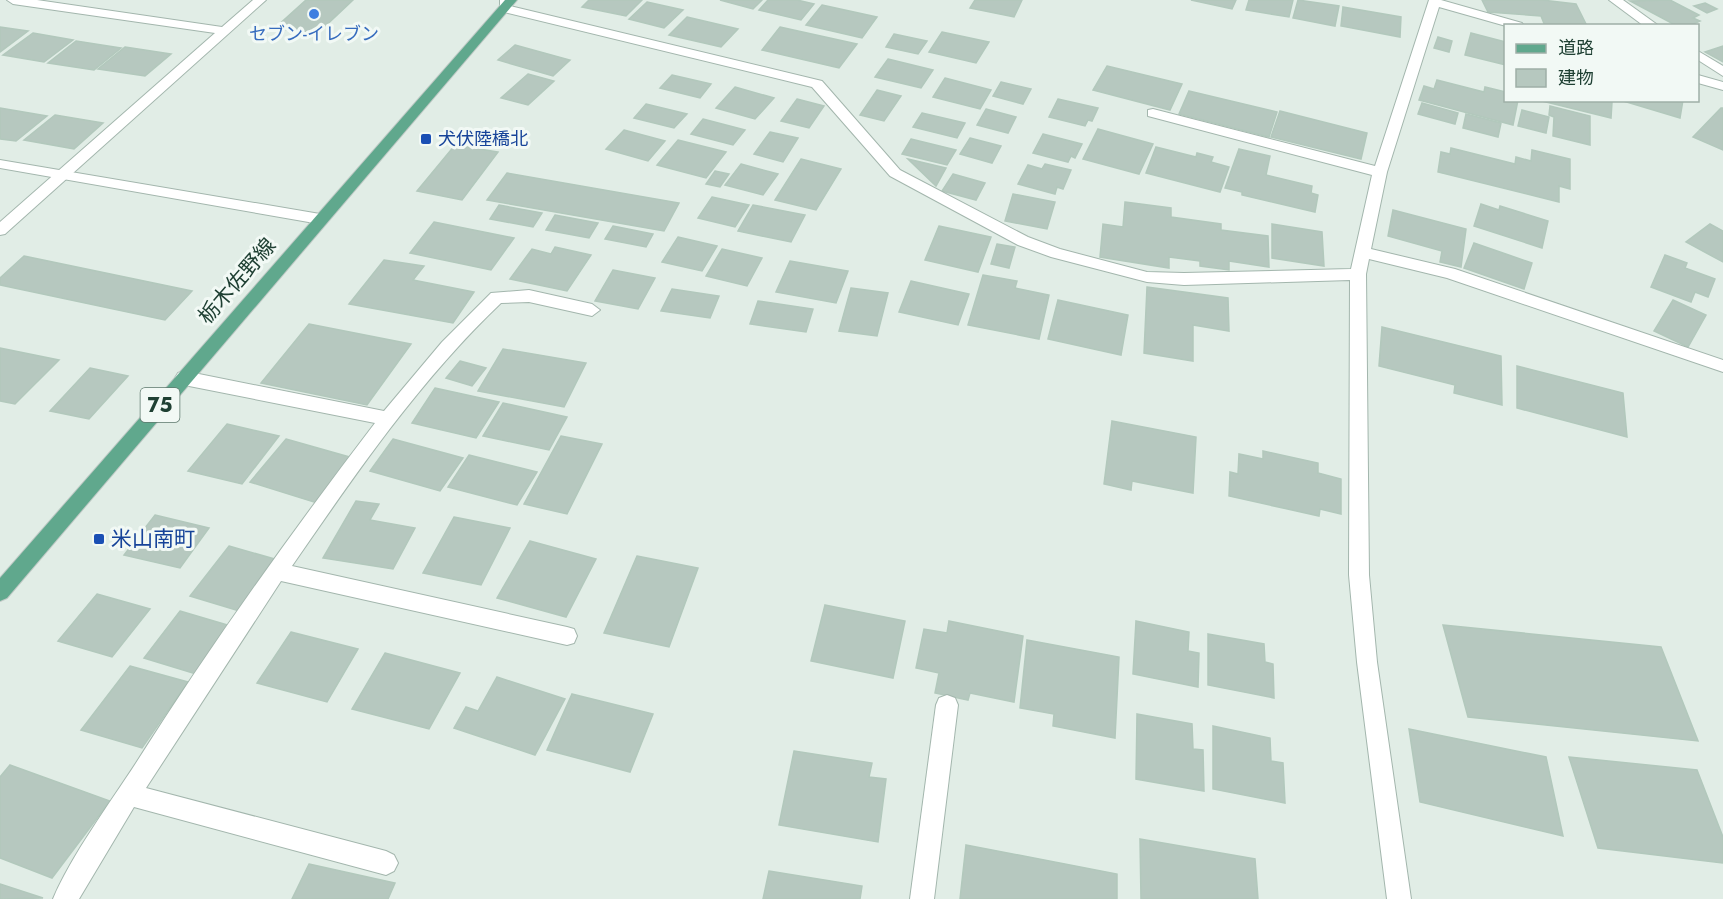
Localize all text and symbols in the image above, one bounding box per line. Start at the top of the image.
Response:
marker: セブン-イレブン [307,7,321,21]
place label: セブン-イレブン [249,21,379,47]
legend [1504,24,1699,102]
text: 道路 [1558,35,1594,61]
text: 建物 [1558,65,1594,91]
place label: 犬伏陸橋北 [438,126,528,152]
marker: 犬伏陸橋北 [419,132,433,146]
street label: 栃木佐野線 [191,232,283,330]
road number: 75 [140,388,180,422]
place label: 米山南町 [111,524,195,554]
marker: 米山南町 [92,532,106,546]

